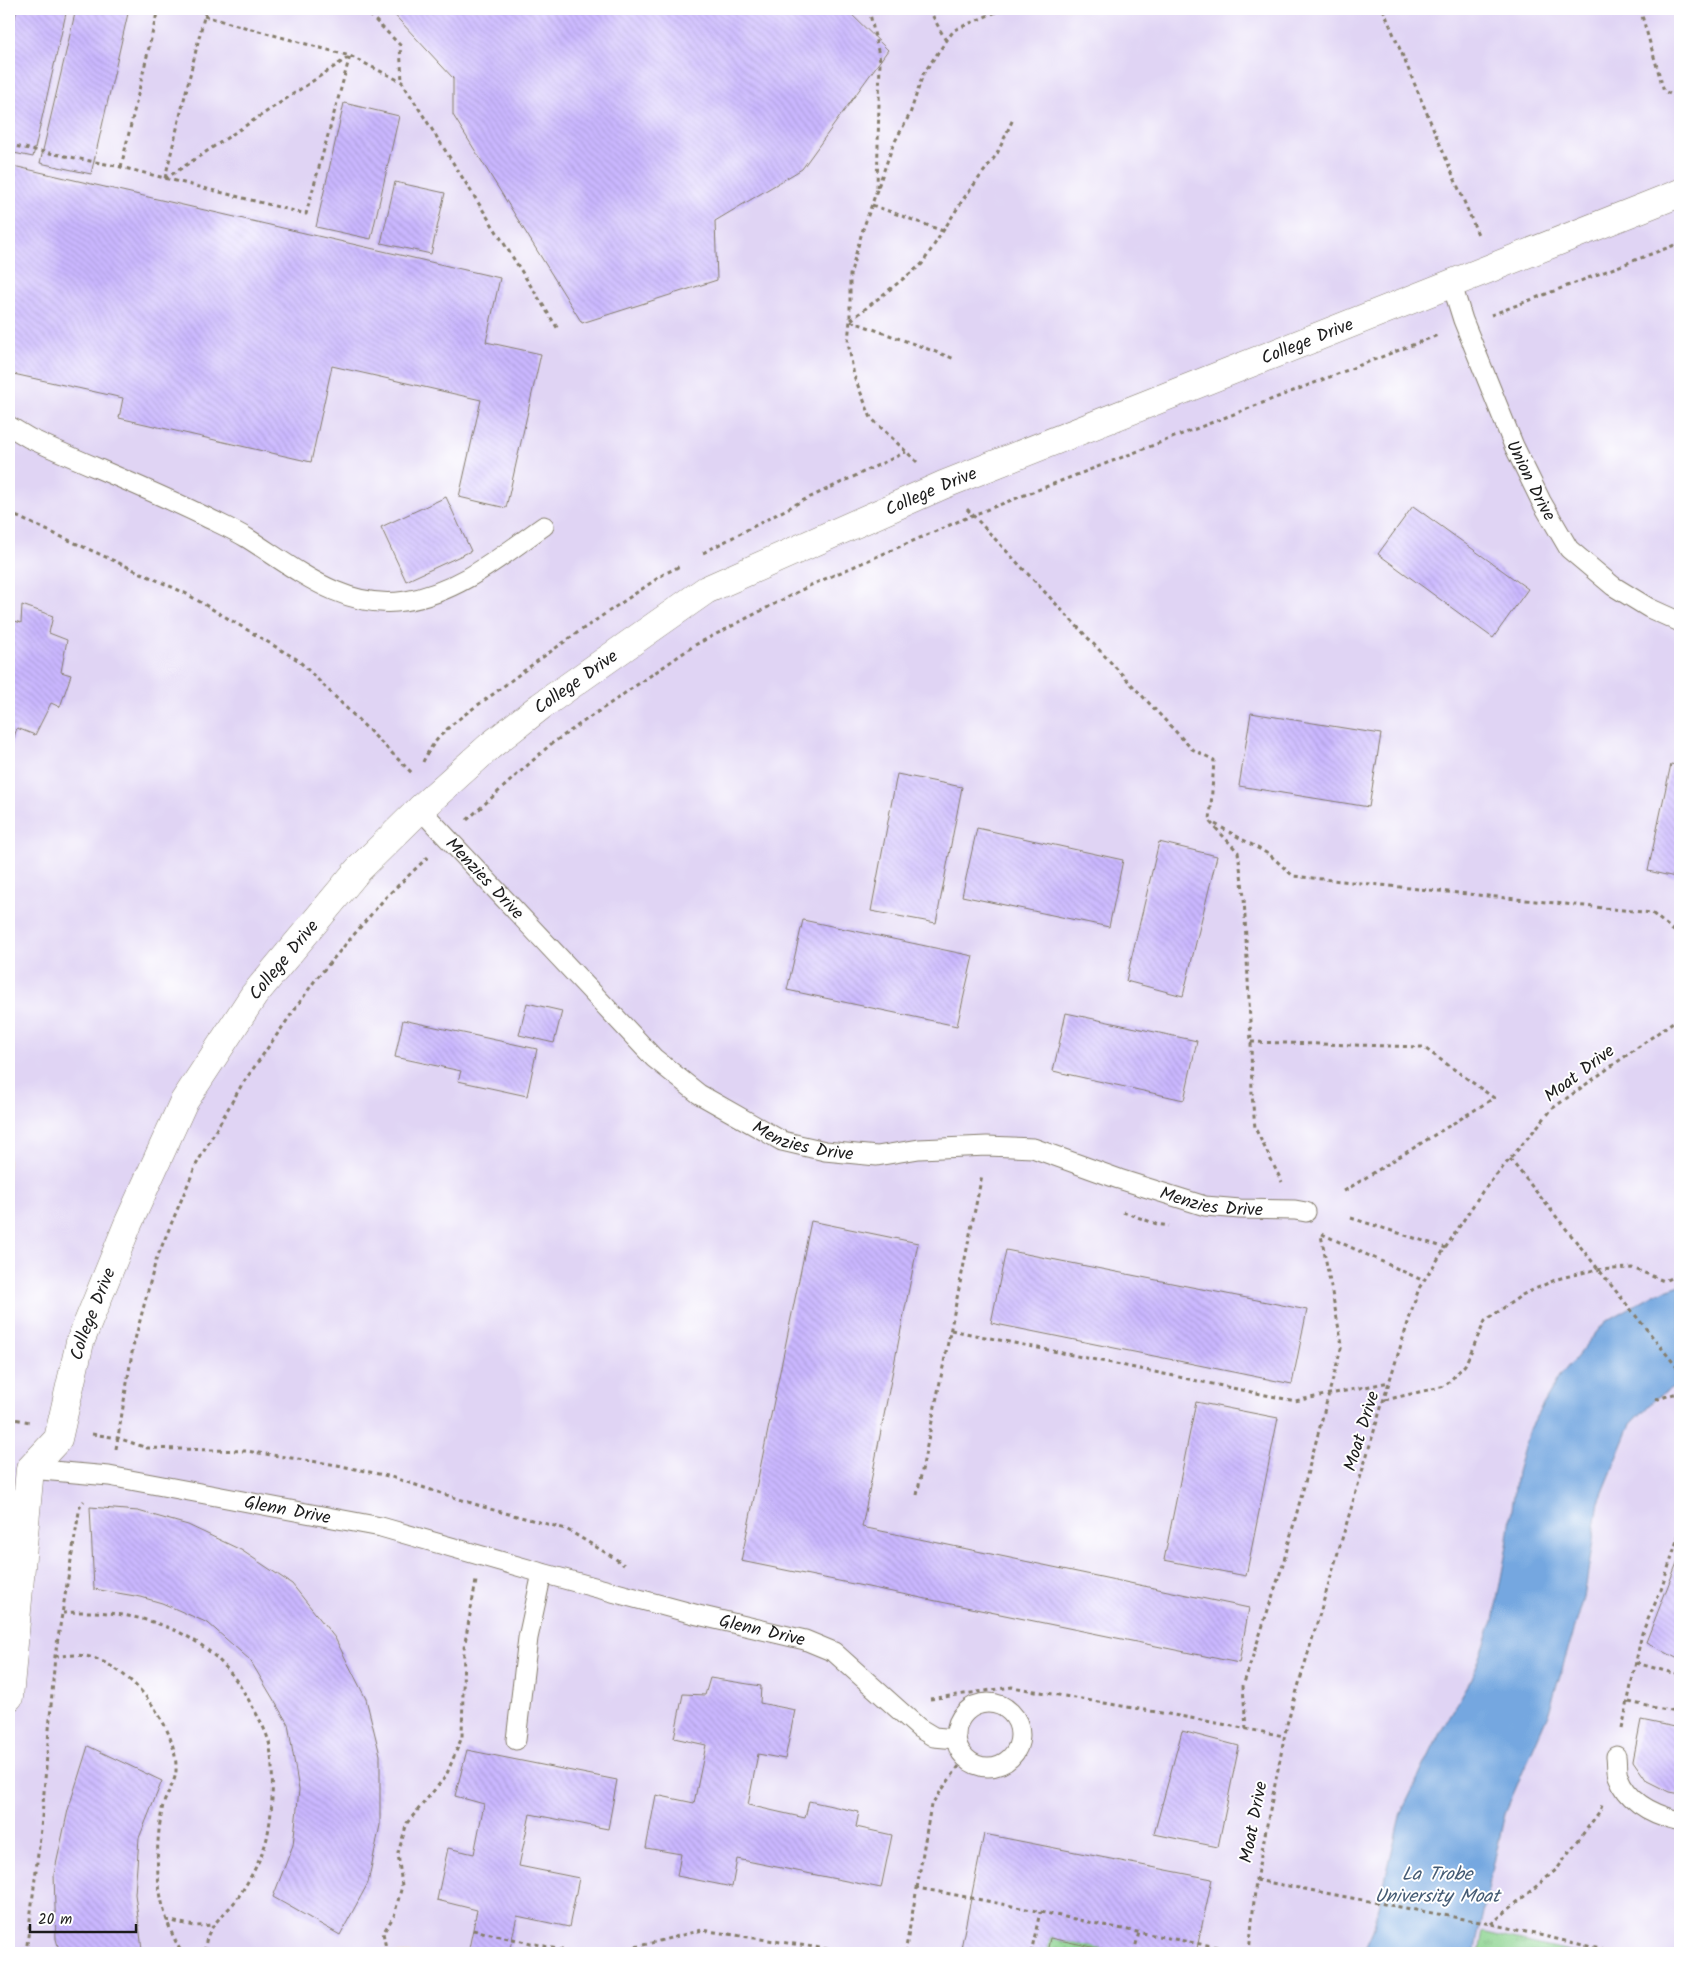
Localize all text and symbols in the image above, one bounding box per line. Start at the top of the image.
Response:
street label: College Drive [1257,311,1358,374]
street label: Union Drive [1497,436,1563,527]
street label: College Drive [881,460,982,525]
street label: College Drive [528,643,625,722]
street label: Menzies Drive [438,831,530,927]
street label: College Drive [242,914,327,1007]
street label: Moat Drive [1538,1038,1622,1111]
street label: Menzies Drive [746,1114,855,1170]
street label: Menzies Drive [1156,1180,1263,1225]
street label: College Drive [63,1264,125,1363]
street label: Moat Drive [1337,1388,1388,1475]
street label: Glenn Drive [242,1489,333,1533]
street label: Glenn Drive [716,1607,808,1656]
street label: Moat Drive [1232,1779,1277,1866]
water label: La Trobe University Moat [1374,1860,1502,1912]
scale bar [30,1902,136,1934]
text: 20 m [38,1908,72,1932]

